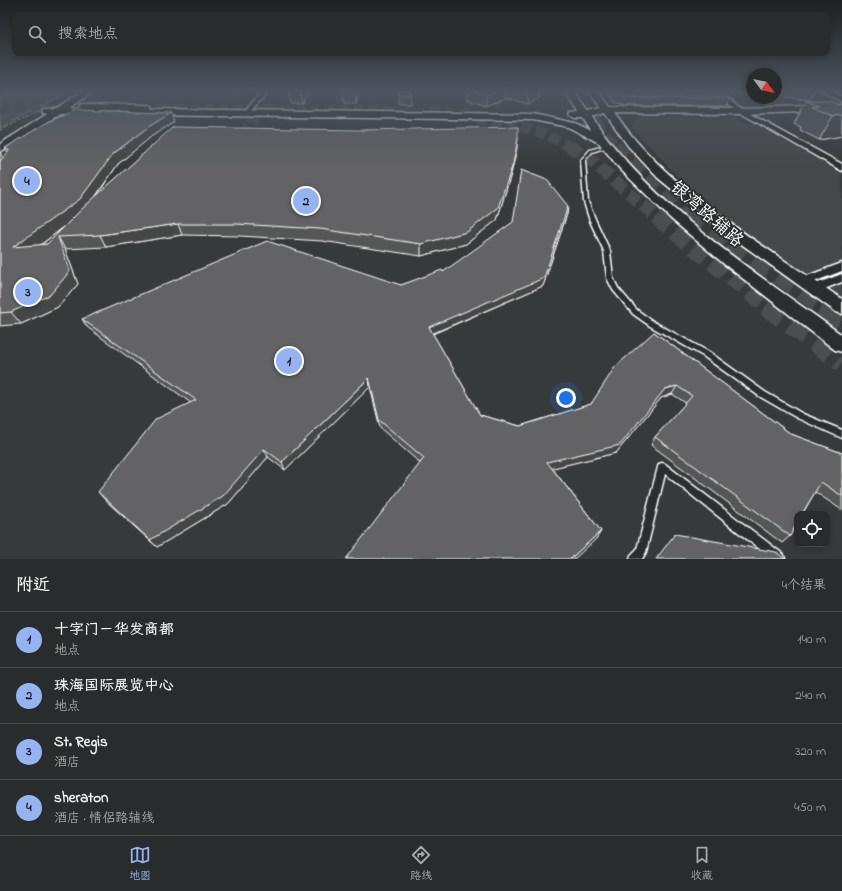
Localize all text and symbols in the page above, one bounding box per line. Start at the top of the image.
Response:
search box [12,12,830,56]
icon: search [26,23,48,45]
text: 搜索地点 [58,23,118,45]
north arrow [746,68,782,104]
pin: 4 [14,166,40,196]
street label: 银湾路辅路 [664,176,748,254]
pin: 2 [293,186,319,216]
pin: 3 [15,277,41,307]
pin: 1 [276,346,302,376]
your location [556,388,576,408]
map controls [794,511,830,547]
button: locate [794,511,830,547]
text: 附近 [16,573,50,598]
text: 4个结果 [782,576,826,595]
text: 十字门－华发商都 [54,619,174,641]
text: 1 [27,630,31,649]
text: 140 m [798,630,826,649]
text: 地点 [54,641,80,660]
text: 珠海国际展览中心 [54,675,174,697]
text: 2 [26,686,32,705]
text: 240 m [795,686,826,705]
text: 地点 [54,697,80,716]
text: St. Regis [54,731,108,753]
text: 3 [26,742,32,761]
text: 320 m [795,742,826,761]
text: 酒店 [54,753,80,772]
text: sheraton [54,787,108,809]
text: 4 [26,798,32,817]
text: 450 m [794,798,826,817]
text: 酒店 · 情侣路辅线 [54,809,154,828]
tab: 地图 [129,844,151,884]
tab: 路线 [410,844,432,884]
tab: 收藏 [691,844,713,884]

